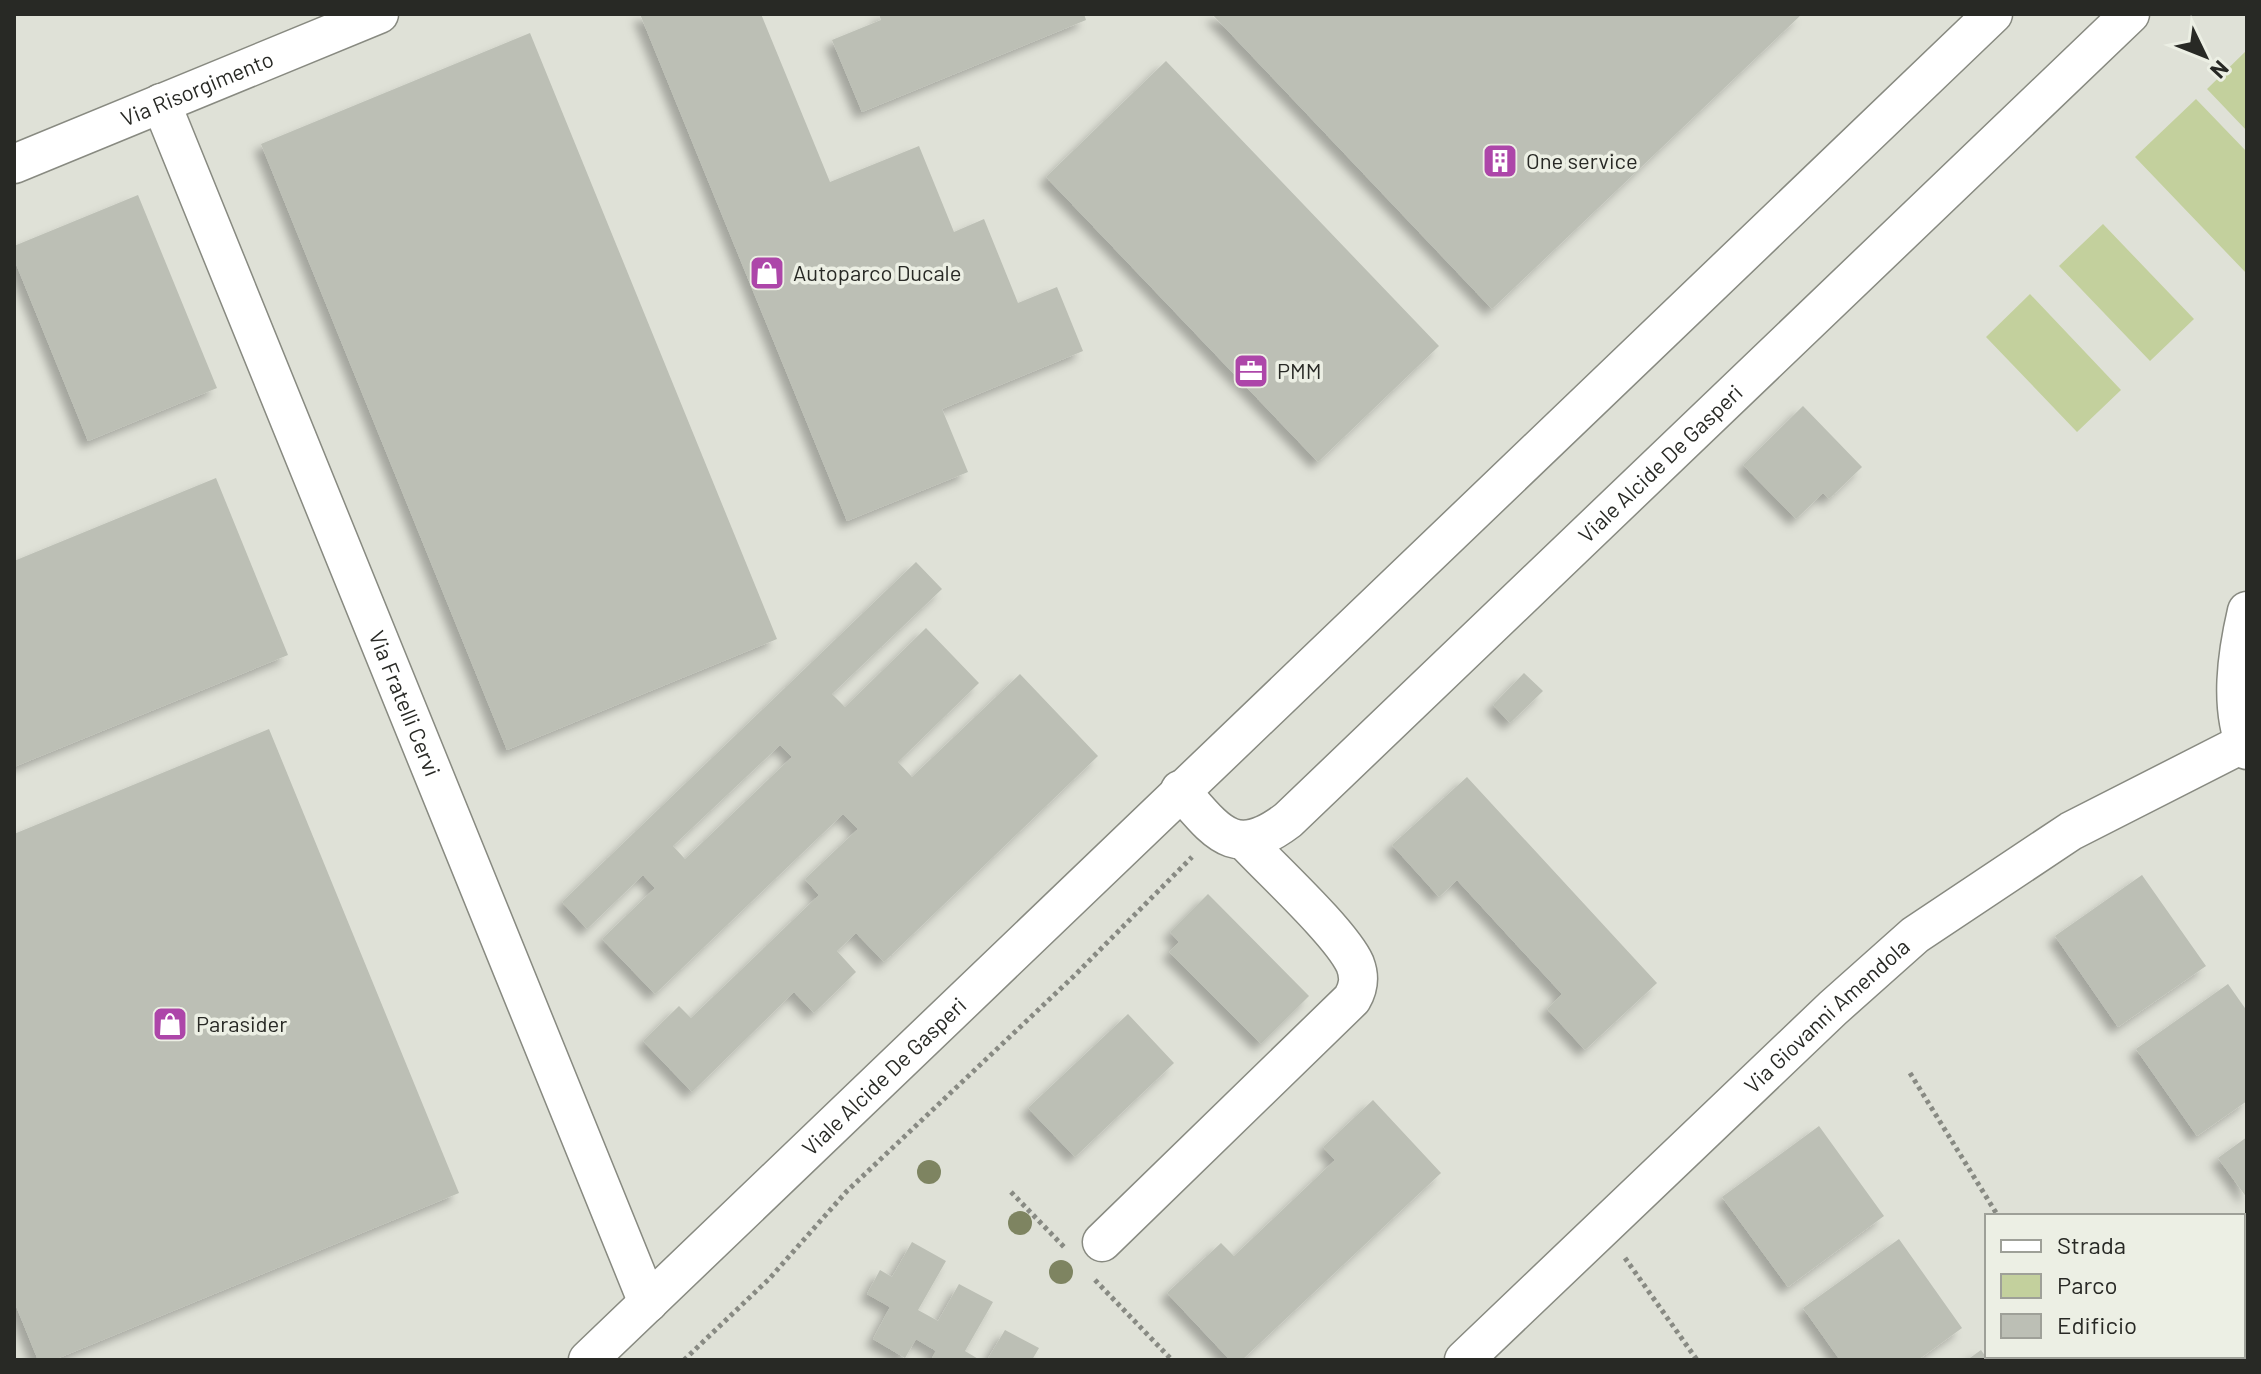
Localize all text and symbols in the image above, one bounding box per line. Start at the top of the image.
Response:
north arrow [2165,16,2245,96]
street label: Via Risorgimento [117,45,277,131]
text: N [2206,56,2235,85]
building icon: One service [1481,142,1519,180]
place label: One service [1526,147,1638,173]
shop icon: Autoparco Ducale [748,254,786,292]
place label: Autoparco Ducale [793,259,961,285]
office icon: PMM [1232,352,1270,390]
place label: PMM [1277,357,1321,383]
street label: Viale Alcide De Gasperi [1572,378,1747,547]
street label: Via Fratelli Cervi [364,626,447,780]
street label: Via Giovanni Amendola [1738,933,1914,1098]
street label: Viale Alcide De Gasperi [796,991,971,1160]
shop icon: Parasider [151,1005,189,1043]
place label: Parasider [196,1010,287,1036]
legend [1985,1214,2245,1358]
text: Strada [2057,1230,2126,1259]
text: Parco [2057,1270,2118,1299]
text: Edificio [2057,1310,2137,1339]

